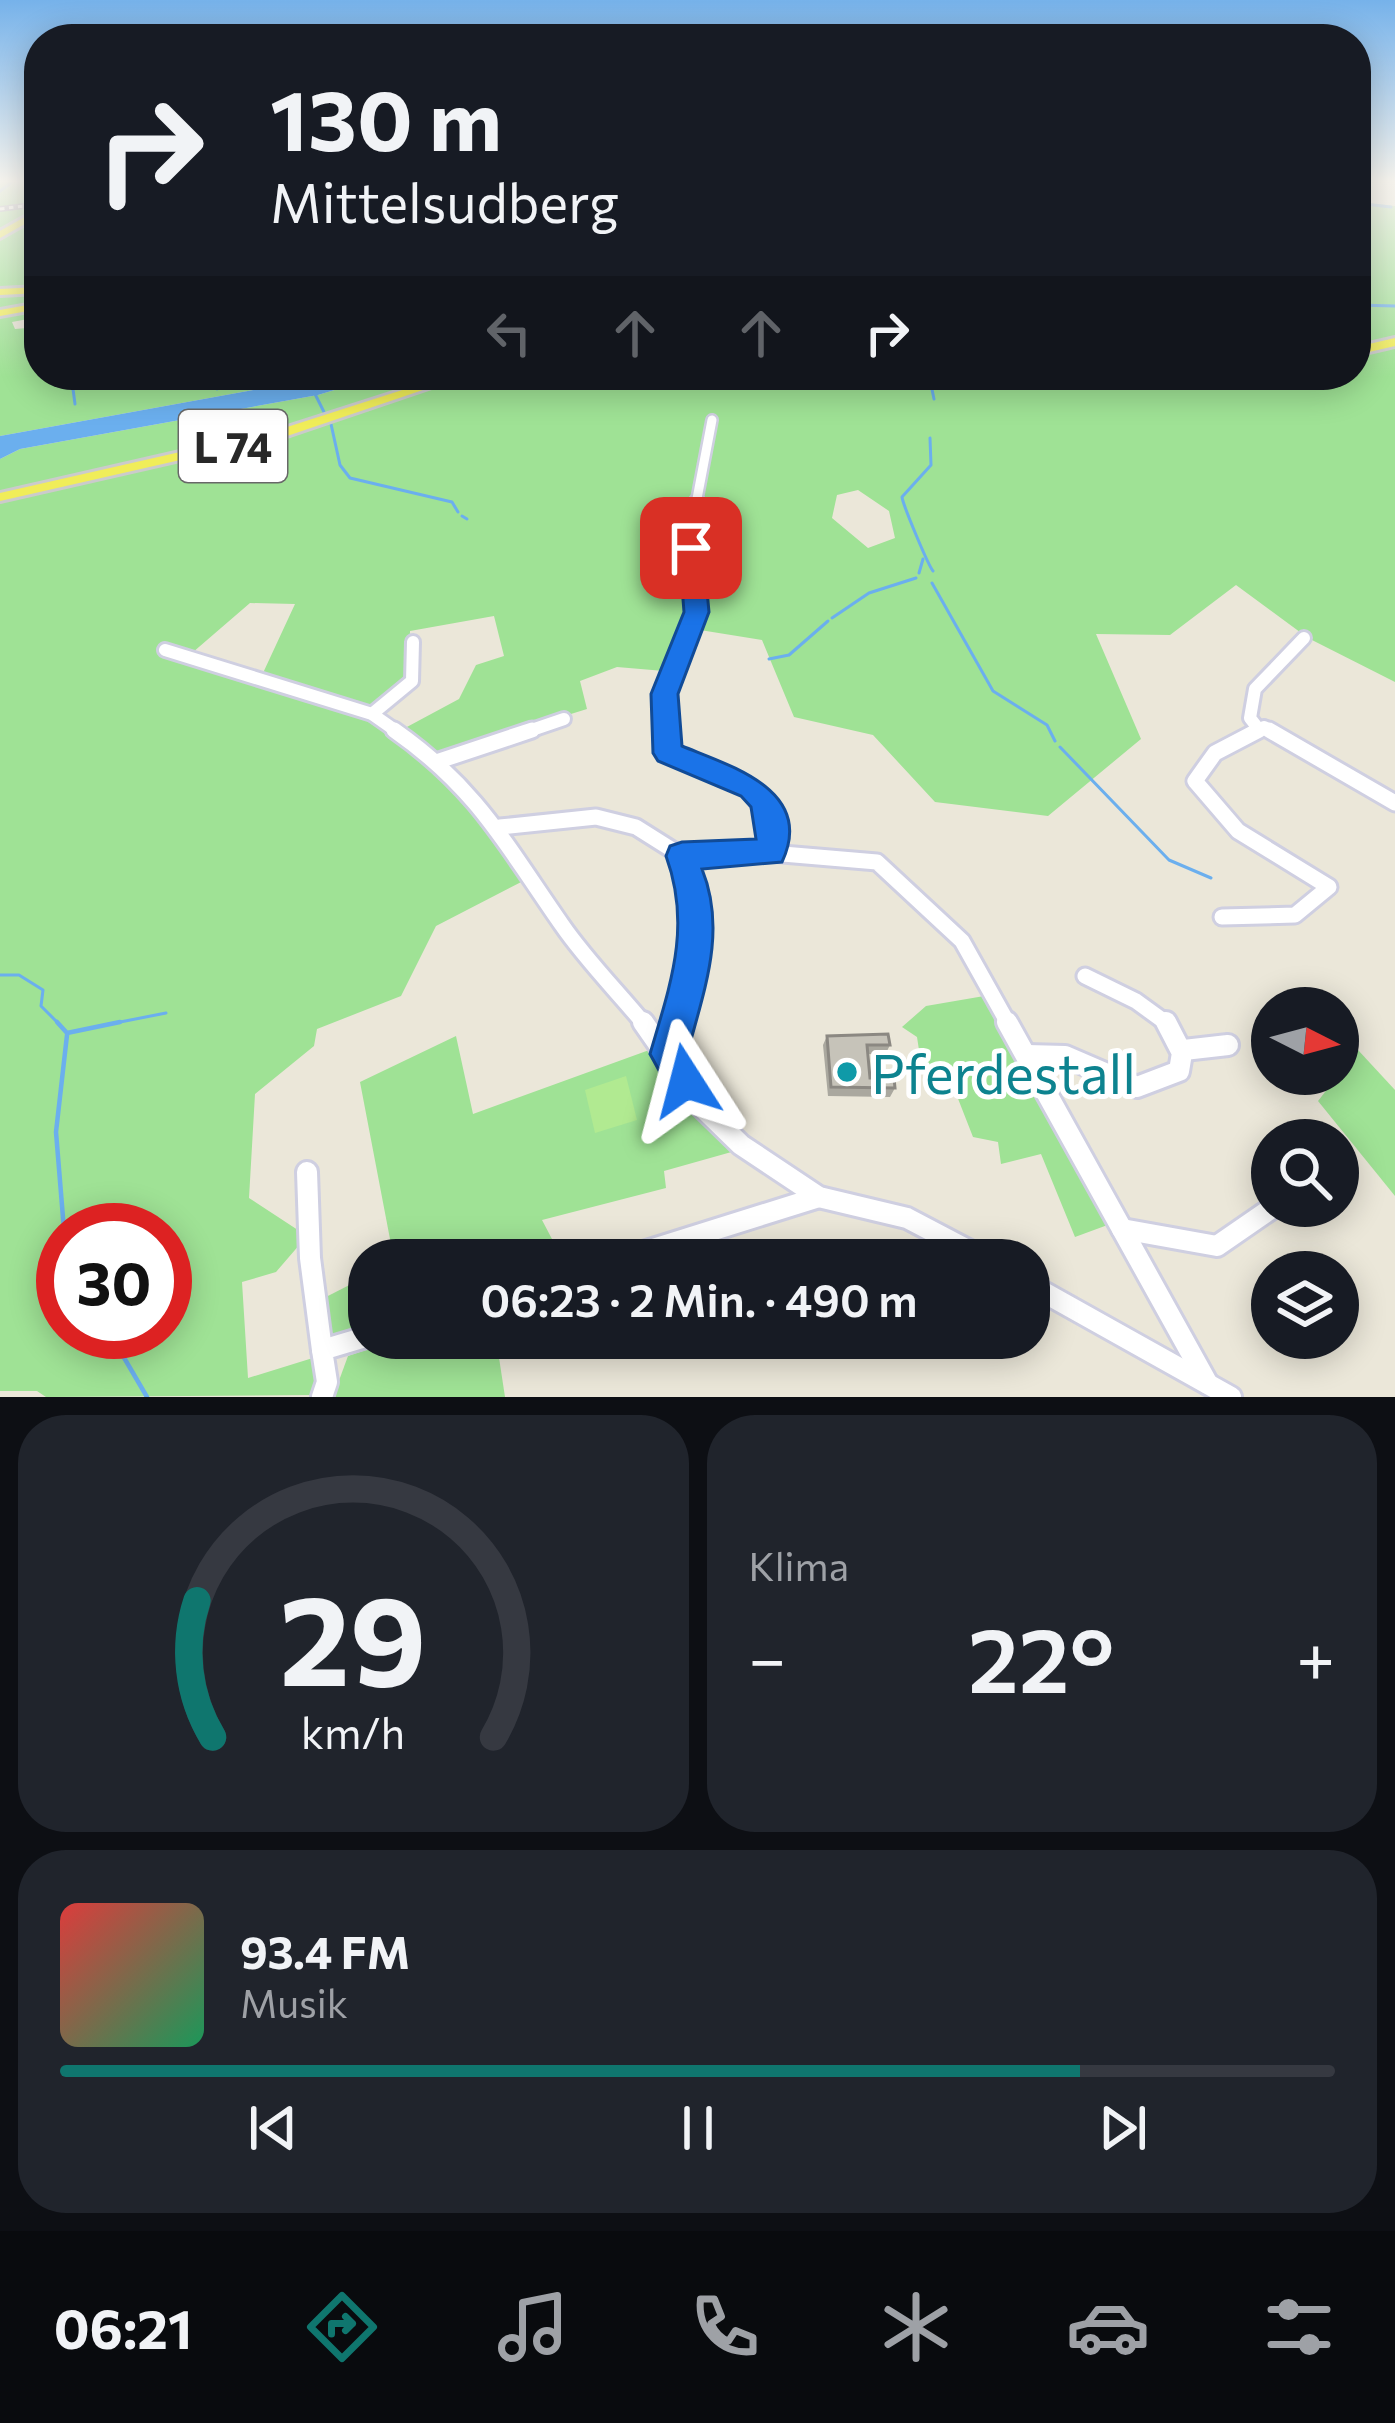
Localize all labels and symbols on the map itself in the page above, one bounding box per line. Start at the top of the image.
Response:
road number: L 74 [179,410,287,482]
pin [640,497,742,599]
north arrow [1251,987,1359,1095]
position arrow [623,1018,749,1144]
place label: Pferdestall [871,1039,1136,1105]
marker: Pferdestall [834,1059,860,1085]
speed limit sign: 30 [36,1203,192,1359]

